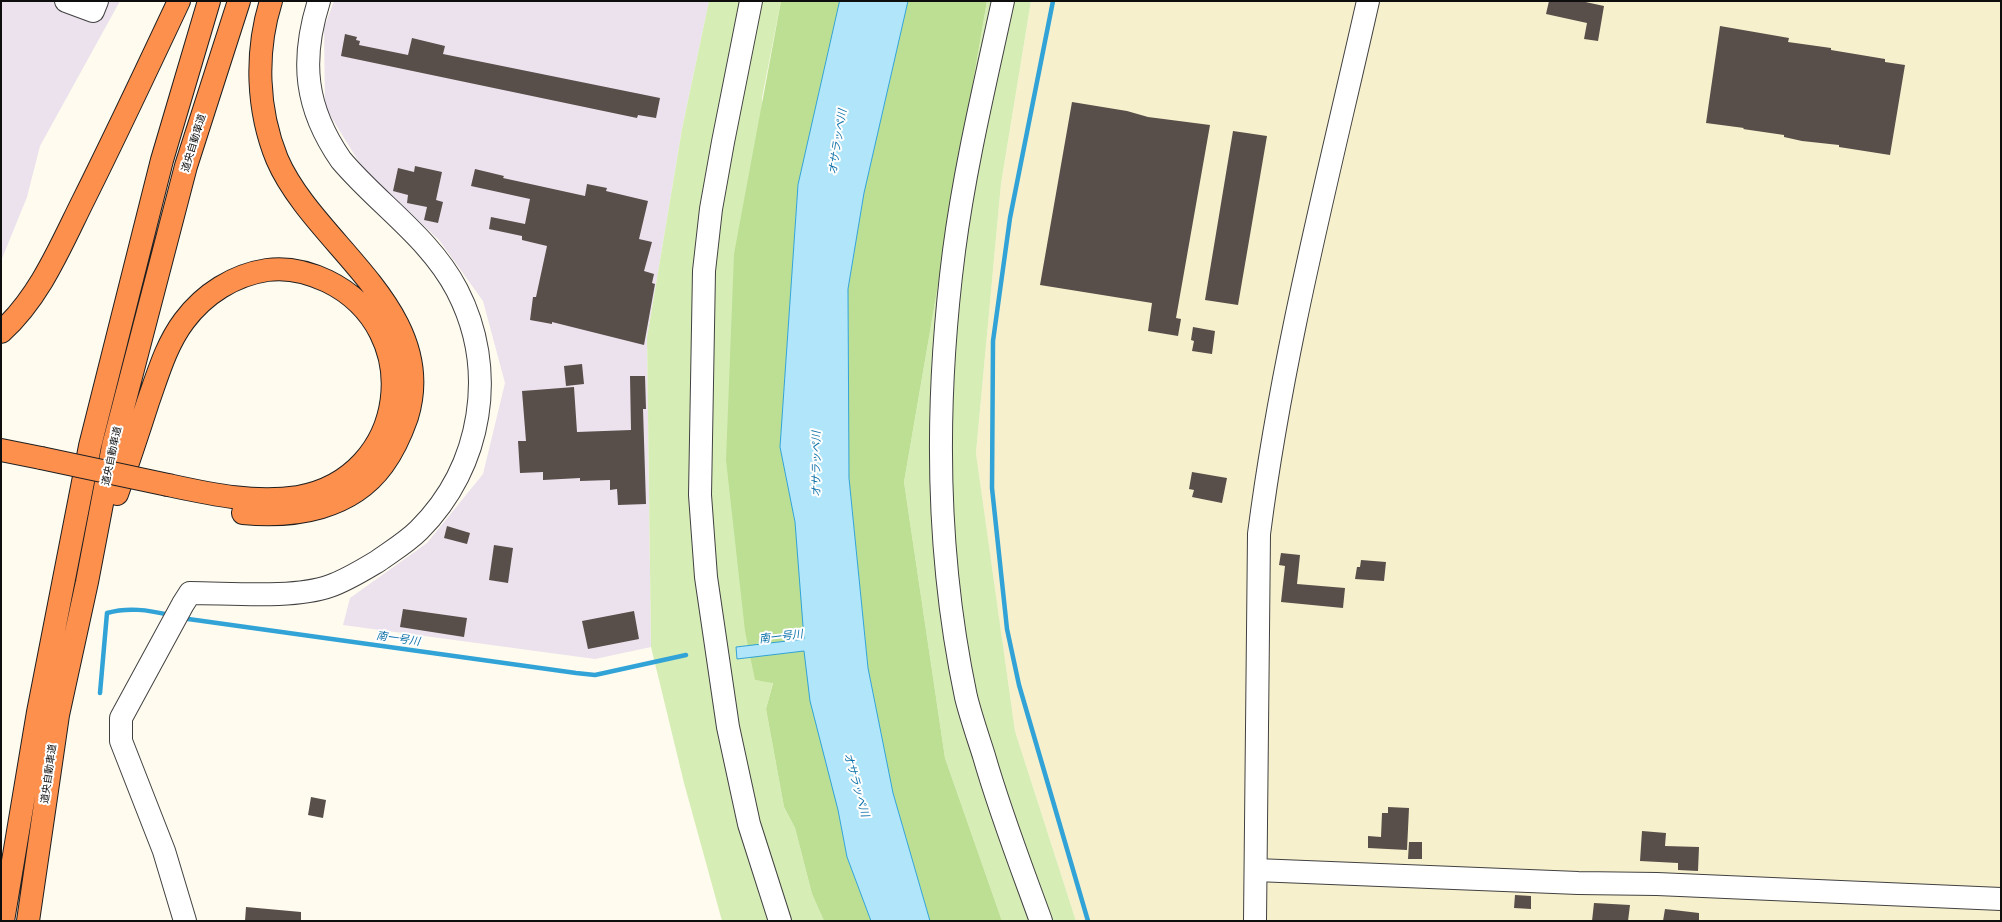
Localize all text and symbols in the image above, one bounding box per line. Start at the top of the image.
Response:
water label: オサラッペ川 [826,108,850,176]
street label: 道央自動車道 [179,113,209,173]
street label: 道央自動車道 [100,425,124,487]
water label: オサラッペ川 [810,431,824,497]
water label: 南一号川 [758,628,804,646]
water label: 南一号川 [375,629,421,649]
street label: 道央自動車道 [39,743,59,805]
water label: オサラッペ川 [841,751,871,819]

